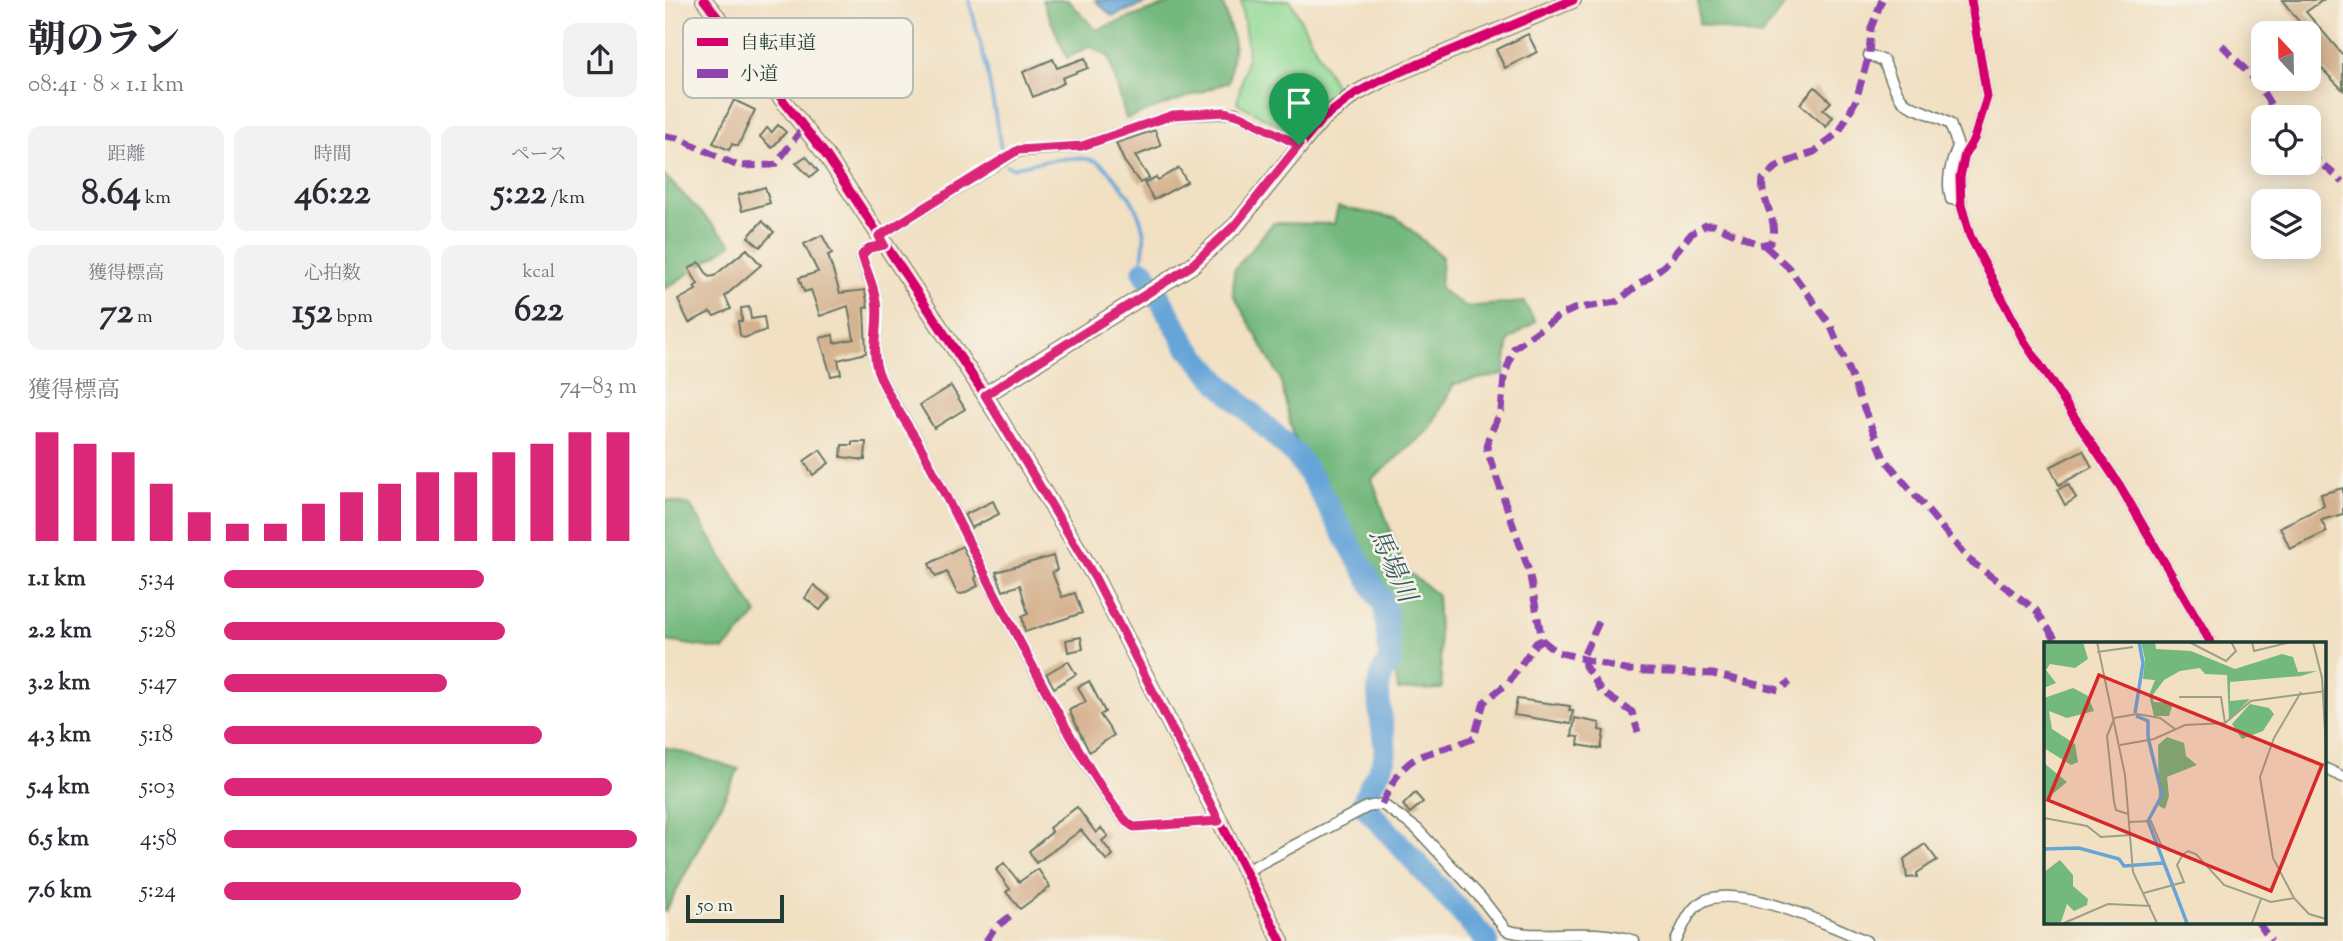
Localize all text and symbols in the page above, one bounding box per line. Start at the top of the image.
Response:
text: 朝のラン [28,16,180,70]
legend [683,18,913,98]
north arrow [2251,21,2321,91]
map controls [2251,21,2321,259]
button: share [563,23,637,97]
text: 自転車道 [740,31,816,58]
text: 小道 [740,62,778,89]
text: 08:41 · 8 × 1.1 km [28,69,184,102]
pin [1269,73,1329,145]
icon: arrive [1280,84,1318,122]
button: locate [2251,105,2321,175]
text: 距離 [107,142,145,169]
text: 時間 [313,142,352,169]
text: ペース [511,142,567,169]
text: 8.64 [81,169,141,220]
text: 46:22 [294,169,371,220]
text: 5:22 [493,169,547,220]
text: km [141,185,171,212]
text: /km [547,185,585,212]
button: layers [2251,189,2321,259]
text: kcal [522,259,555,286]
text: 獲得標高 [88,261,164,288]
text: 心拍数 [304,261,361,288]
text: 622 [514,286,564,337]
text: 72 [99,288,133,339]
text: 152 [292,288,332,339]
text: m [133,304,153,331]
text: bpm [332,304,373,331]
text: 74–83 m [559,371,637,404]
text: 獲得標高 [28,375,120,408]
water label: 馬場川 [1358,523,1426,612]
text: 1.1 km [28,563,86,596]
text: 5:34 [140,563,175,596]
text: 2.2 km [28,615,92,648]
text: 5:28 [140,615,176,648]
inset map [2044,642,2325,923]
text: 3.2 km [28,667,90,700]
text: 5:47 [140,667,177,700]
text: 4.3 km [28,719,91,752]
text: 5:18 [140,719,173,752]
text: 5.4 km [28,771,90,804]
text: 5:03 [140,771,175,804]
text: 6.5 km [28,823,89,856]
text: 4:58 [140,823,177,856]
text: 7.6 km [28,875,92,908]
text: 5:24 [140,875,176,908]
scale bar [686,892,784,924]
text: 50 m [697,893,733,920]

